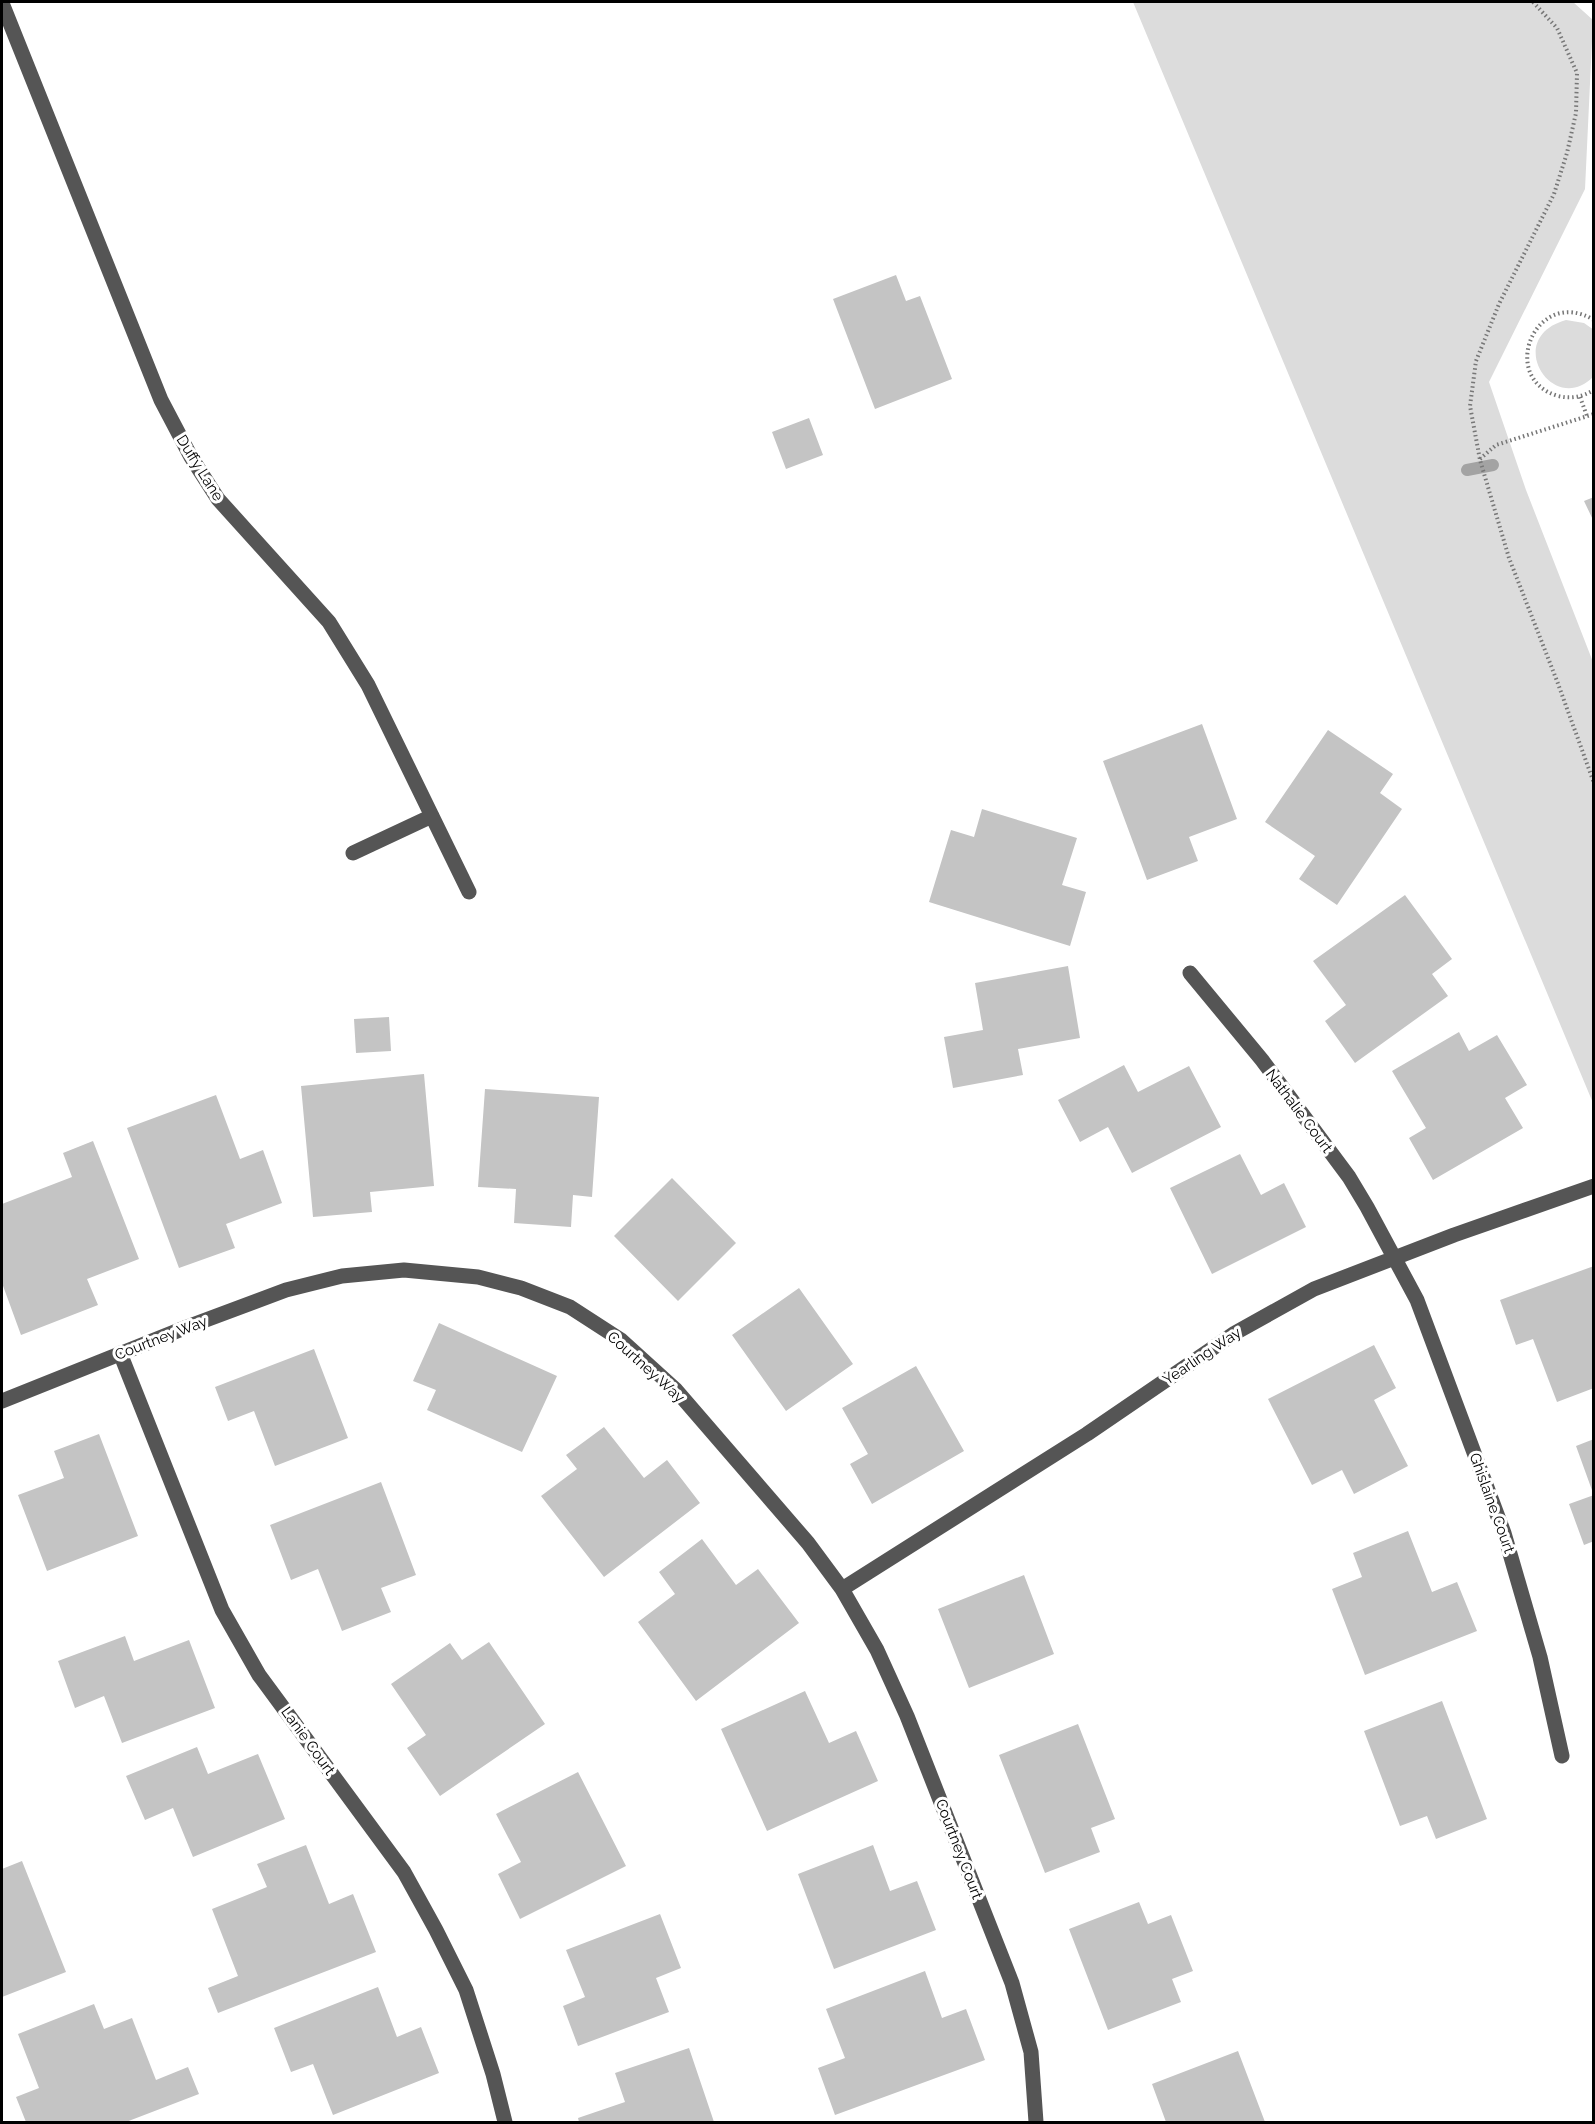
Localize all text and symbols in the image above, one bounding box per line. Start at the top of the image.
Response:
street label: Duffy Lane [173,432,227,504]
street label: Nathalie Court [1262,1066,1336,1156]
street label: Courtney Way [112,1312,210,1364]
street label: Yearling Way [1160,1323,1244,1389]
street label: Courtney Way [604,1328,688,1406]
street label: Ghislaine Court [1466,1450,1518,1556]
street label: Lanie Court [277,1703,339,1779]
street label: Courtney Court [932,1796,986,1902]

